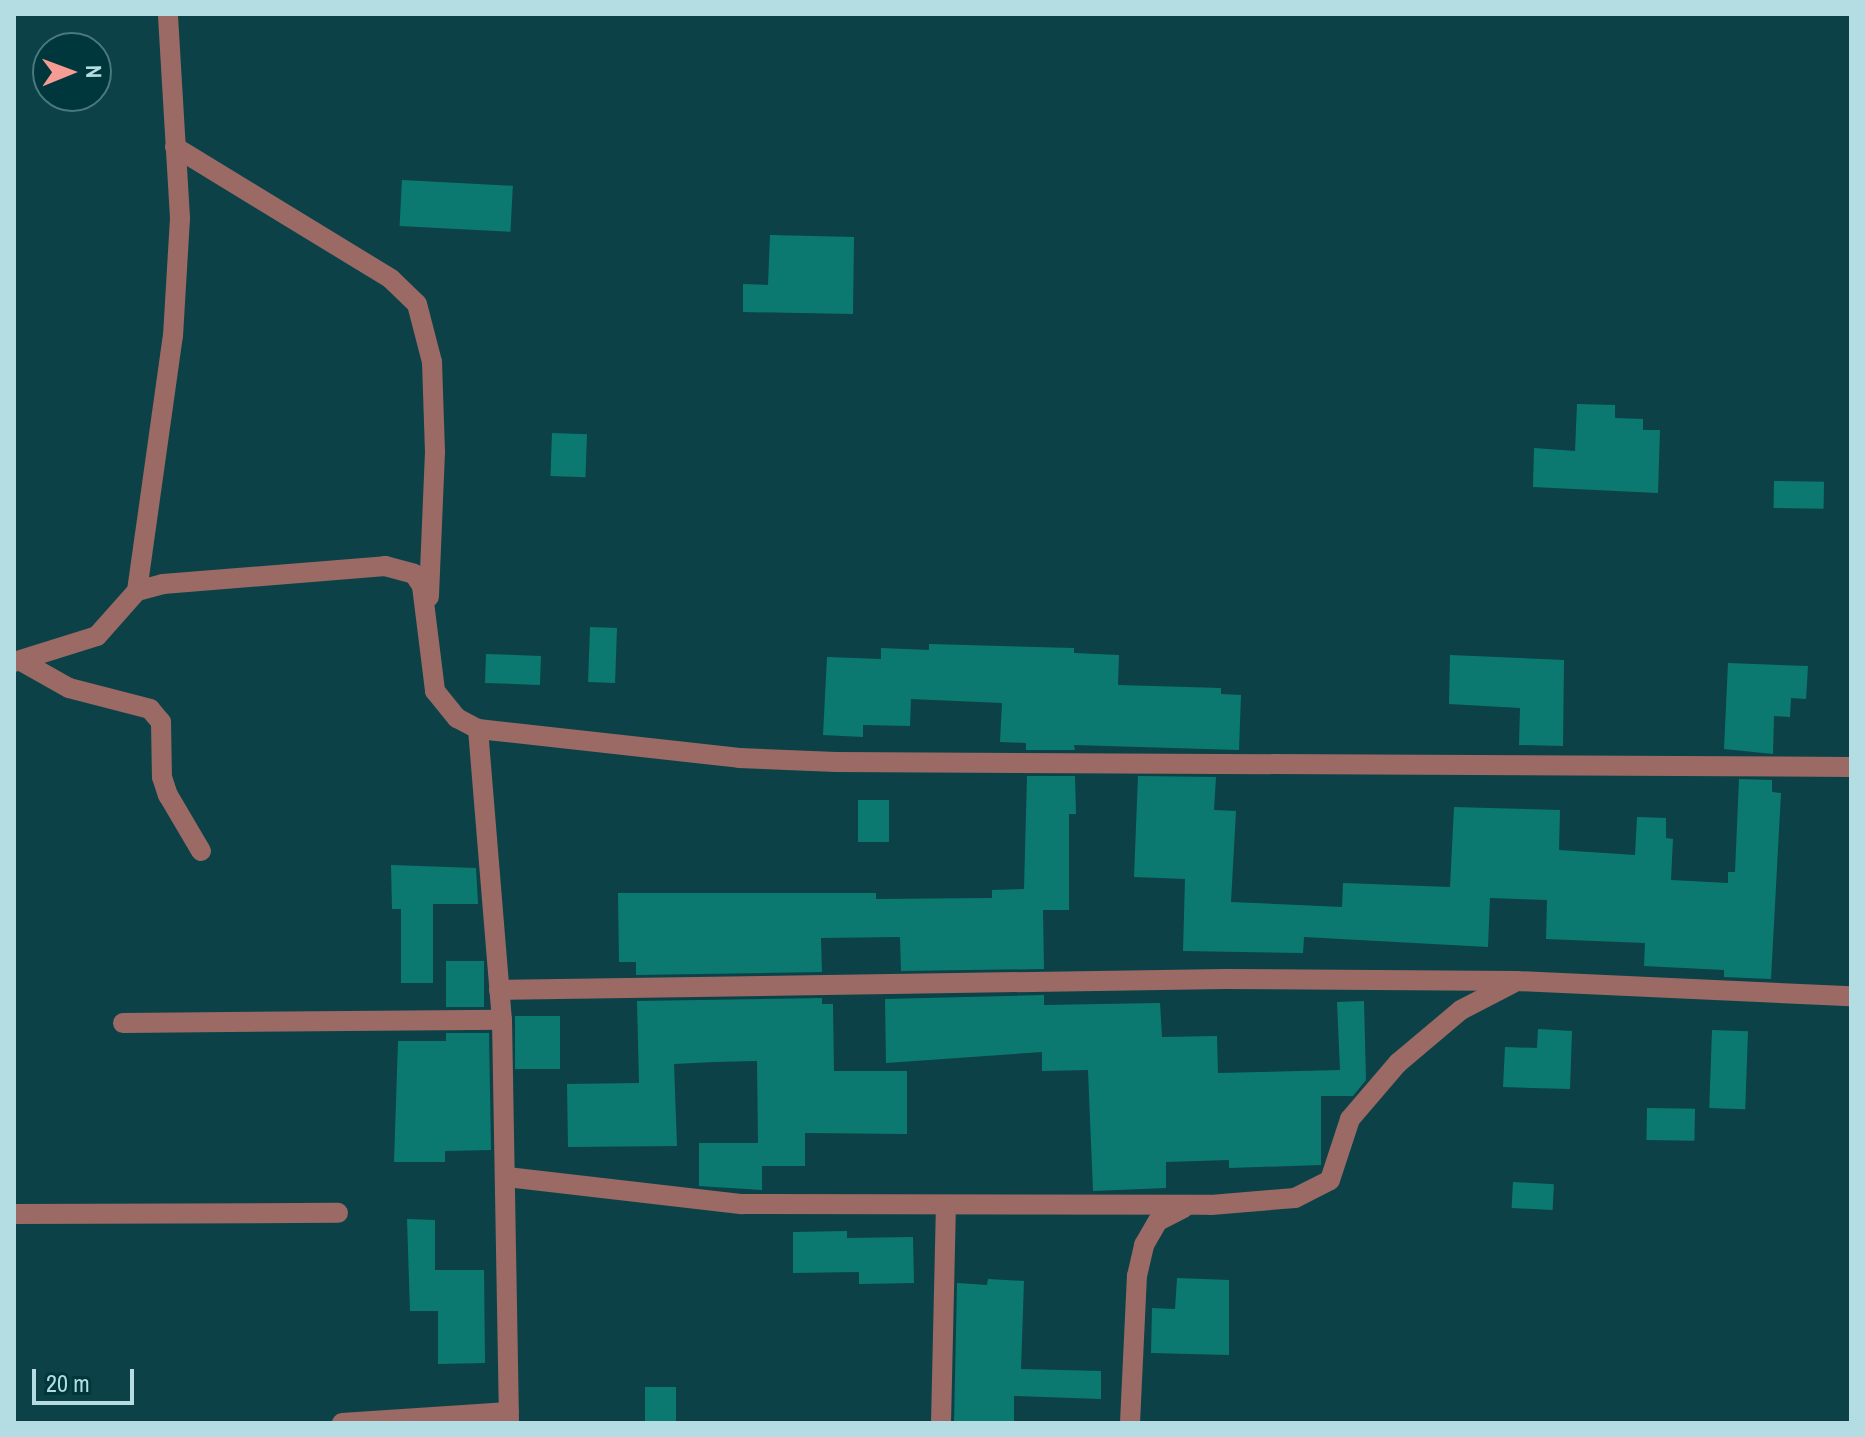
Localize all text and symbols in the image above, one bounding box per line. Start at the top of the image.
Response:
north arrow [32,32,112,112]
text: N [79,65,109,78]
scale bar [36,1353,138,1403]
text: 20 m [46,1367,90,1399]

